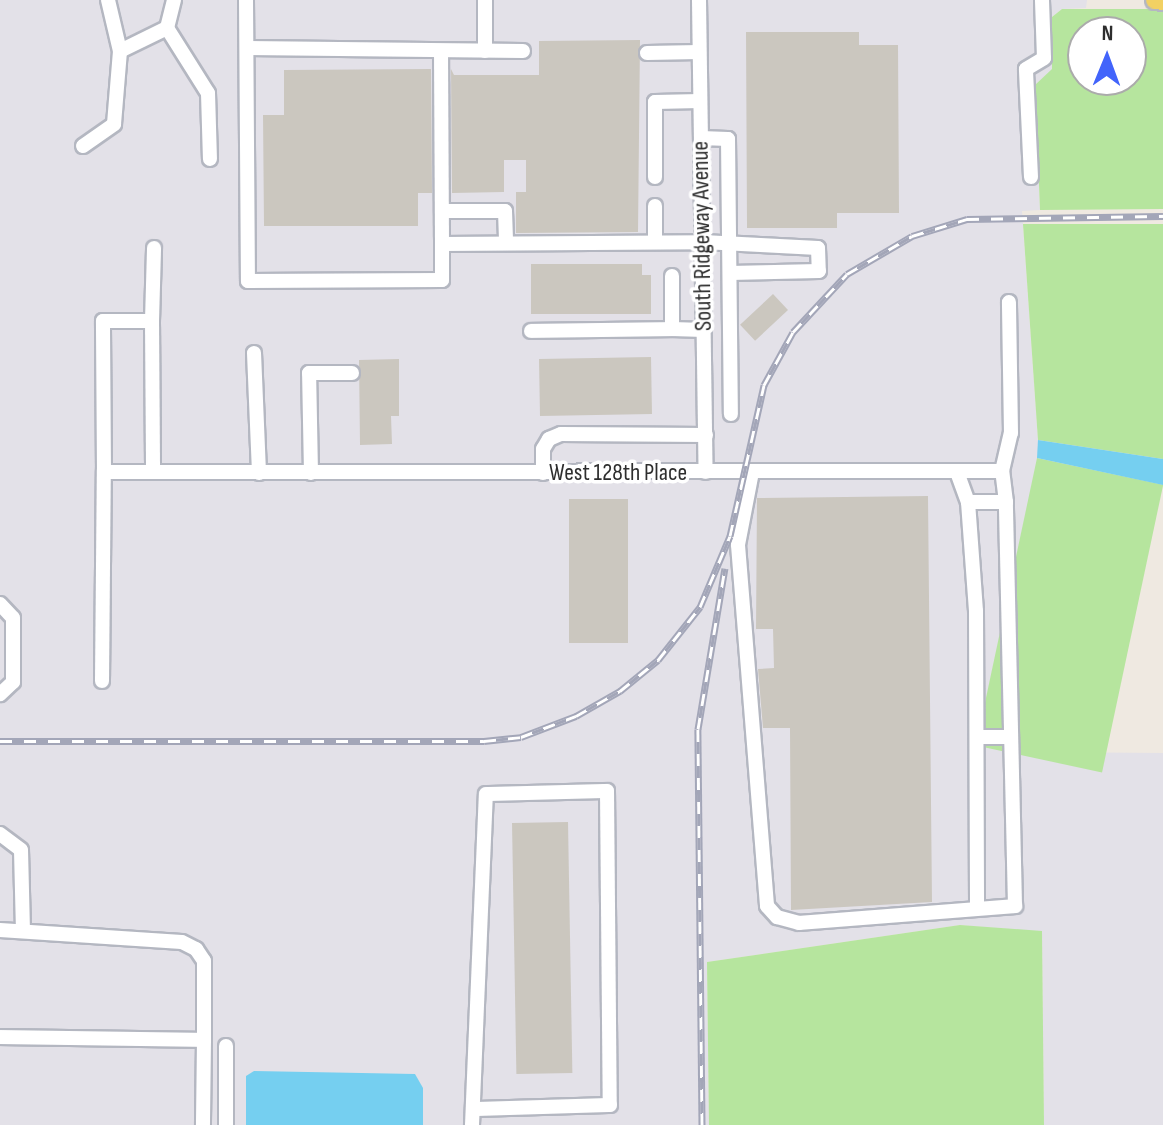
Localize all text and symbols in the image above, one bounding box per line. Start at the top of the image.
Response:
north arrow [1067,16,1147,96]
text: N [1101,20,1114,47]
street label: South Ridgeway Avenue [686,141,718,331]
street label: West 128th Place [549,459,687,487]

